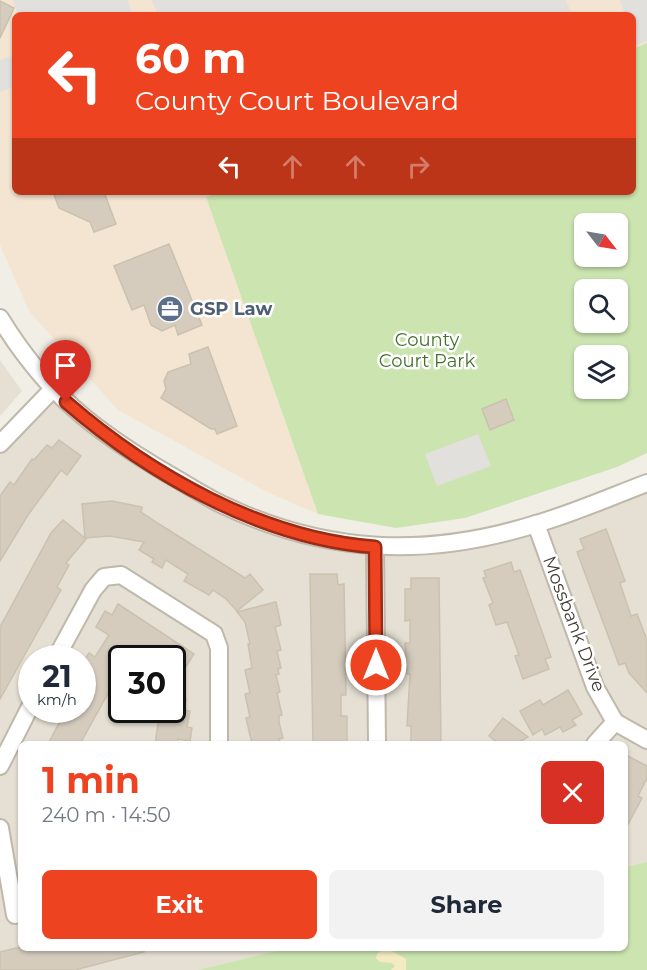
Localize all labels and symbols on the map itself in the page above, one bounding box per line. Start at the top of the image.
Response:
north arrow [574,213,628,267]
office icon: GSP Law [155,294,185,324]
place label: GSP Law [190,298,273,320]
park label: County Court Park [379,329,475,372]
pin [40,340,91,402]
street label: Mossbank Drive [538,553,610,695]
position arrow [344,633,408,697]
speed limit sign: 30 [108,645,186,723]

